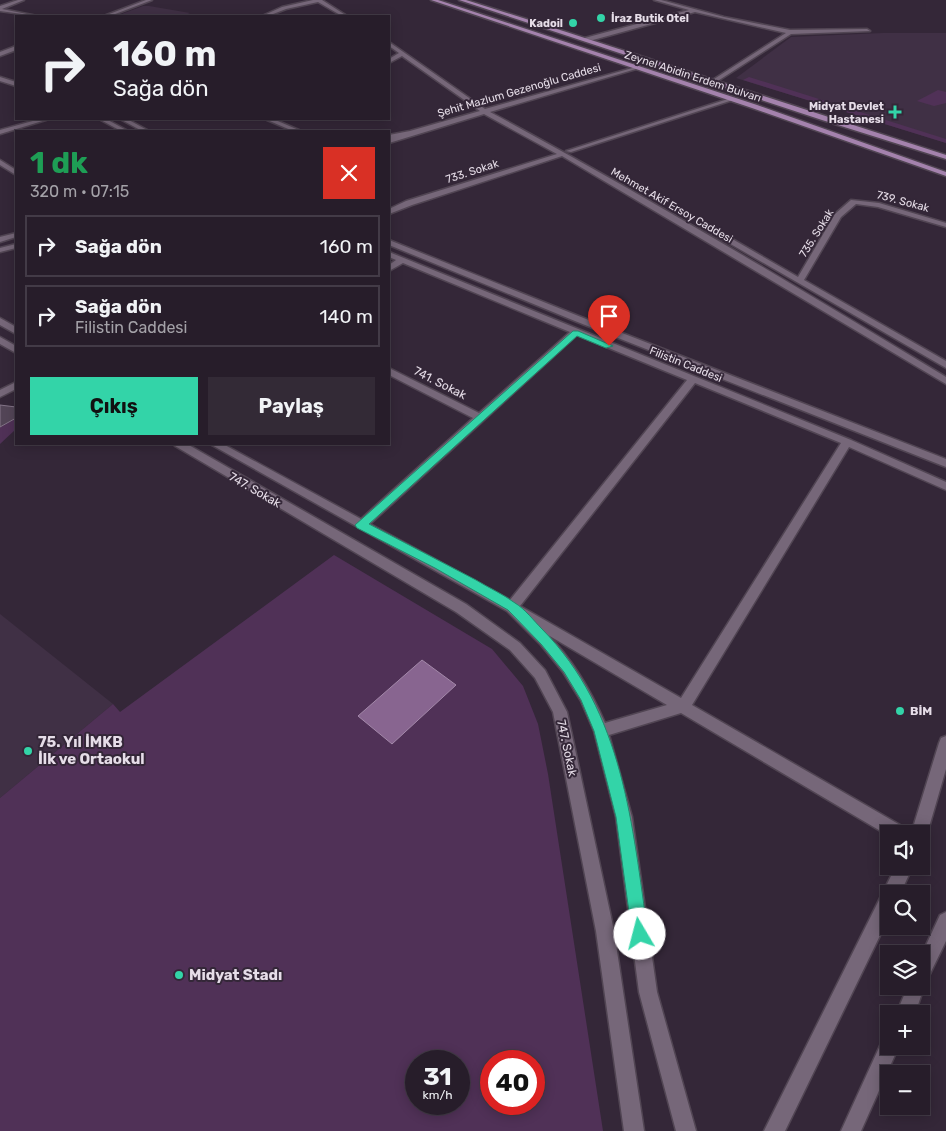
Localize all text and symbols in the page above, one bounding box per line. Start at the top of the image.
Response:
marker: İraz Butik Otel [595,12,607,24]
place label: İraz Butik Otel [611,12,689,25]
place label: Kadoil [529,17,563,30]
marker: Kadoil [567,17,579,29]
text: 160 m [113,33,217,75]
icon: right [30,35,95,100]
street label: Zeynel Abidin Erdem Bulvarı [623,48,763,105]
street label: Şehit Mazlum Gezenoğlu Caddesi [436,61,602,120]
text: Sağa dön [113,75,209,102]
place label: Midyat Devlet Hastanesi [809,100,884,126]
marker: Midyat Devlet Hastanesi [888,105,902,119]
text: 1 dk [30,145,88,181]
button: close [323,147,375,199]
street label: 733. Sokak [444,157,501,186]
street label: Mehmet Akif Ersoy Caddesi [609,165,735,246]
text: 320 m · 07:15 [30,182,129,201]
street label: 739. Sokak [875,188,931,215]
street label: 735. Sokak [796,206,837,260]
icon: right [32,232,60,260]
text: Sağa dön [75,235,162,258]
text: 160 m [320,235,373,258]
text: Sağa dön [75,295,162,318]
pin [588,295,630,346]
icon: right [32,302,60,330]
icon: arrive [595,302,623,330]
text: 140 m [319,305,373,328]
text: Filistin Caddesi [75,318,187,337]
street label: Filistin Caddesi [648,344,724,385]
street label: 741. Sokak [411,364,469,403]
button: Çıkış [30,377,198,435]
button: Paylaş [208,377,375,435]
street label: 747. Sokak [227,470,284,511]
place label: BİM [910,704,932,718]
marker: BİM [894,705,906,717]
street label: 747. Sokak [554,718,580,778]
place label: 75. Yıl İMKB İlk ve Ortaokul [38,733,145,768]
marker: 75. Yıl İMKB İlk ve Ortaokul [22,745,34,757]
map controls [880,825,930,1115]
button: sound [880,825,930,875]
button: search [880,885,930,935]
position arrow [613,907,665,959]
button: layers [880,945,930,995]
place label: Midyat Stadı [189,966,282,984]
marker: Midyat Stadı [173,969,185,981]
button: + [880,1005,930,1055]
speed limit sign: 40 [480,1050,545,1115]
text: 31 [423,1062,452,1091]
button: − [880,1065,930,1115]
text: km/h [423,1088,452,1102]

